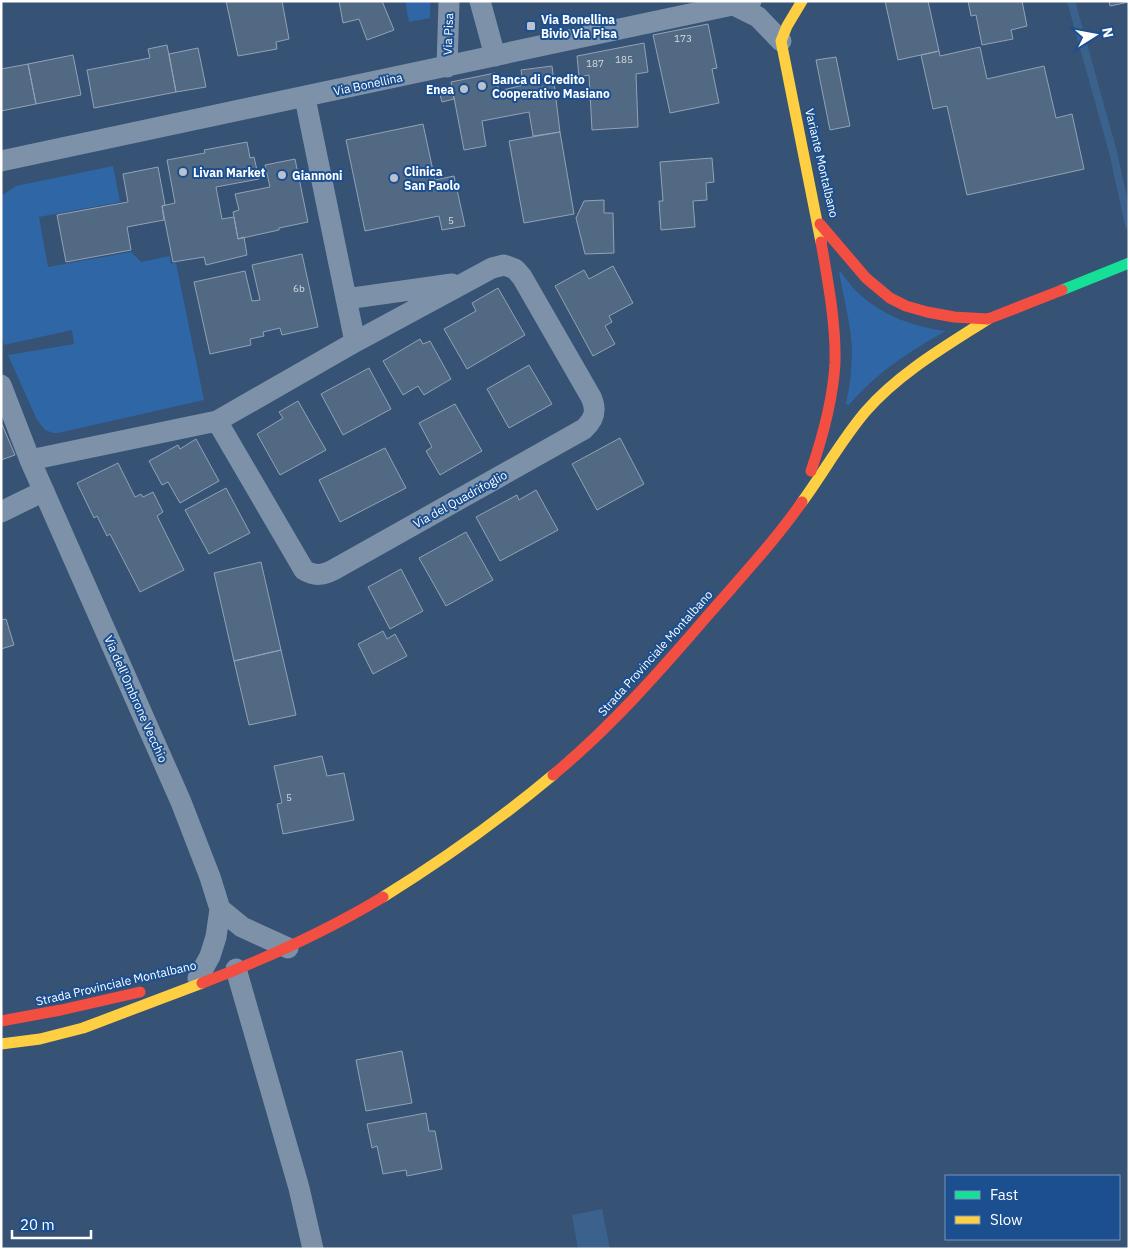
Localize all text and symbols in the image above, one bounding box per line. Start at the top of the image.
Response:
north arrow [1070,10,1120,60]
street label: Via Pisa [440,12,456,55]
place label: Via Bonellina Bivio Via Pisa [541,12,617,41]
marker: Via Bonellina Bivio Via Pisa [525,20,537,32]
text: N [1098,26,1118,39]
house number: 173 [674,32,692,45]
house number: 185 [615,53,633,66]
house number: 187 [586,57,604,70]
street label: Via Bonellina [332,69,404,99]
place label: Banca di Credito Cooperativo Masiano [492,72,610,101]
marker: Banca di Credito Cooperativo Masiano [476,80,488,92]
place label: Enea [426,82,454,97]
marker: Enea [458,83,470,95]
street label: Variante Montalbano [802,107,842,219]
place label: Clinica San Paolo [404,164,460,193]
place label: Livan Market [193,165,266,180]
marker: Livan Market [177,166,189,178]
place label: Giannoni [292,168,343,183]
marker: Giannoni [276,169,288,181]
marker: Clinica San Paolo [388,172,400,184]
house number: 5 [448,214,454,227]
house number: 6b [293,282,305,295]
street label: Via del Quadrifoglio [410,467,510,531]
street label: Strada Provinciale Montalbano [594,587,716,719]
street label: Via dell'Ombrone Vecchio [101,633,171,765]
house number: 5 [286,791,292,804]
street label: Strada Provinciale Montalbano [34,957,198,1009]
legend [945,1175,1120,1240]
text: Fast [990,1185,1018,1204]
scale bar [12,1208,91,1240]
text: Slow [990,1210,1023,1229]
text: 20 m [20,1215,55,1234]

